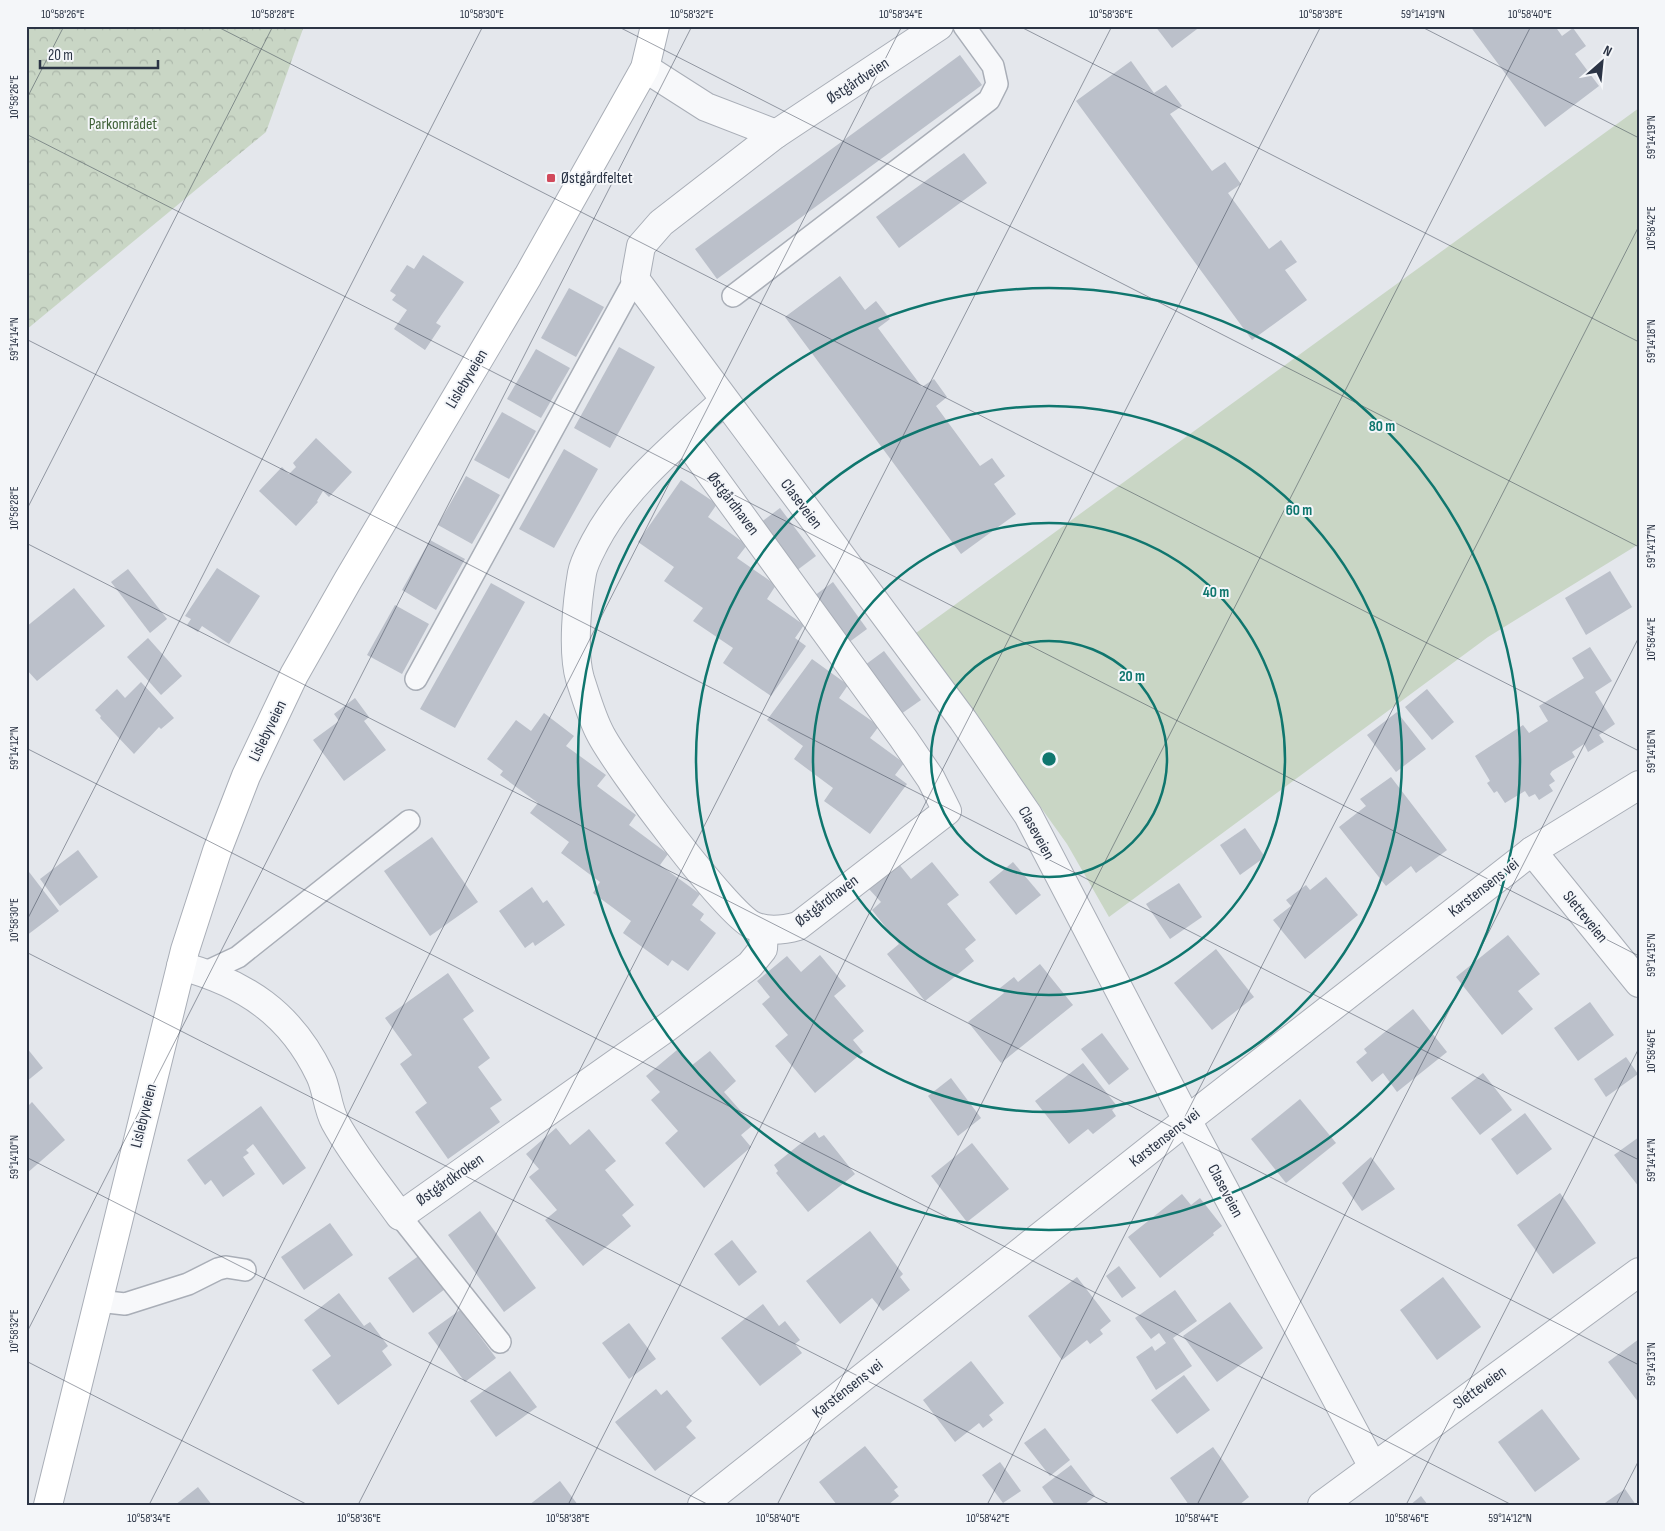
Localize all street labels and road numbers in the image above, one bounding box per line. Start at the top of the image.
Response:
street label: Østgårdveien [823,54,893,108]
street label: Lislebyveien [442,346,492,412]
street label: Østgårdhaven [703,469,763,539]
street label: Claseveien [776,475,826,533]
street label: Lislebyveien [245,697,291,765]
street label: Claseveien [1014,803,1058,863]
street label: Karstensens vei [1445,855,1523,921]
street label: Østgårdhaven [792,871,862,931]
street label: Sletteveien [1558,887,1612,947]
street label: Lislebyveien [127,1082,161,1150]
street label: Karstensens vei [1126,1105,1204,1171]
street label: Østgårdkroken [413,1150,487,1210]
street label: Claseveien [1203,1161,1247,1221]
street label: Karstensens vei [809,1356,887,1422]
street label: Sletteveien [1450,1362,1510,1414]

